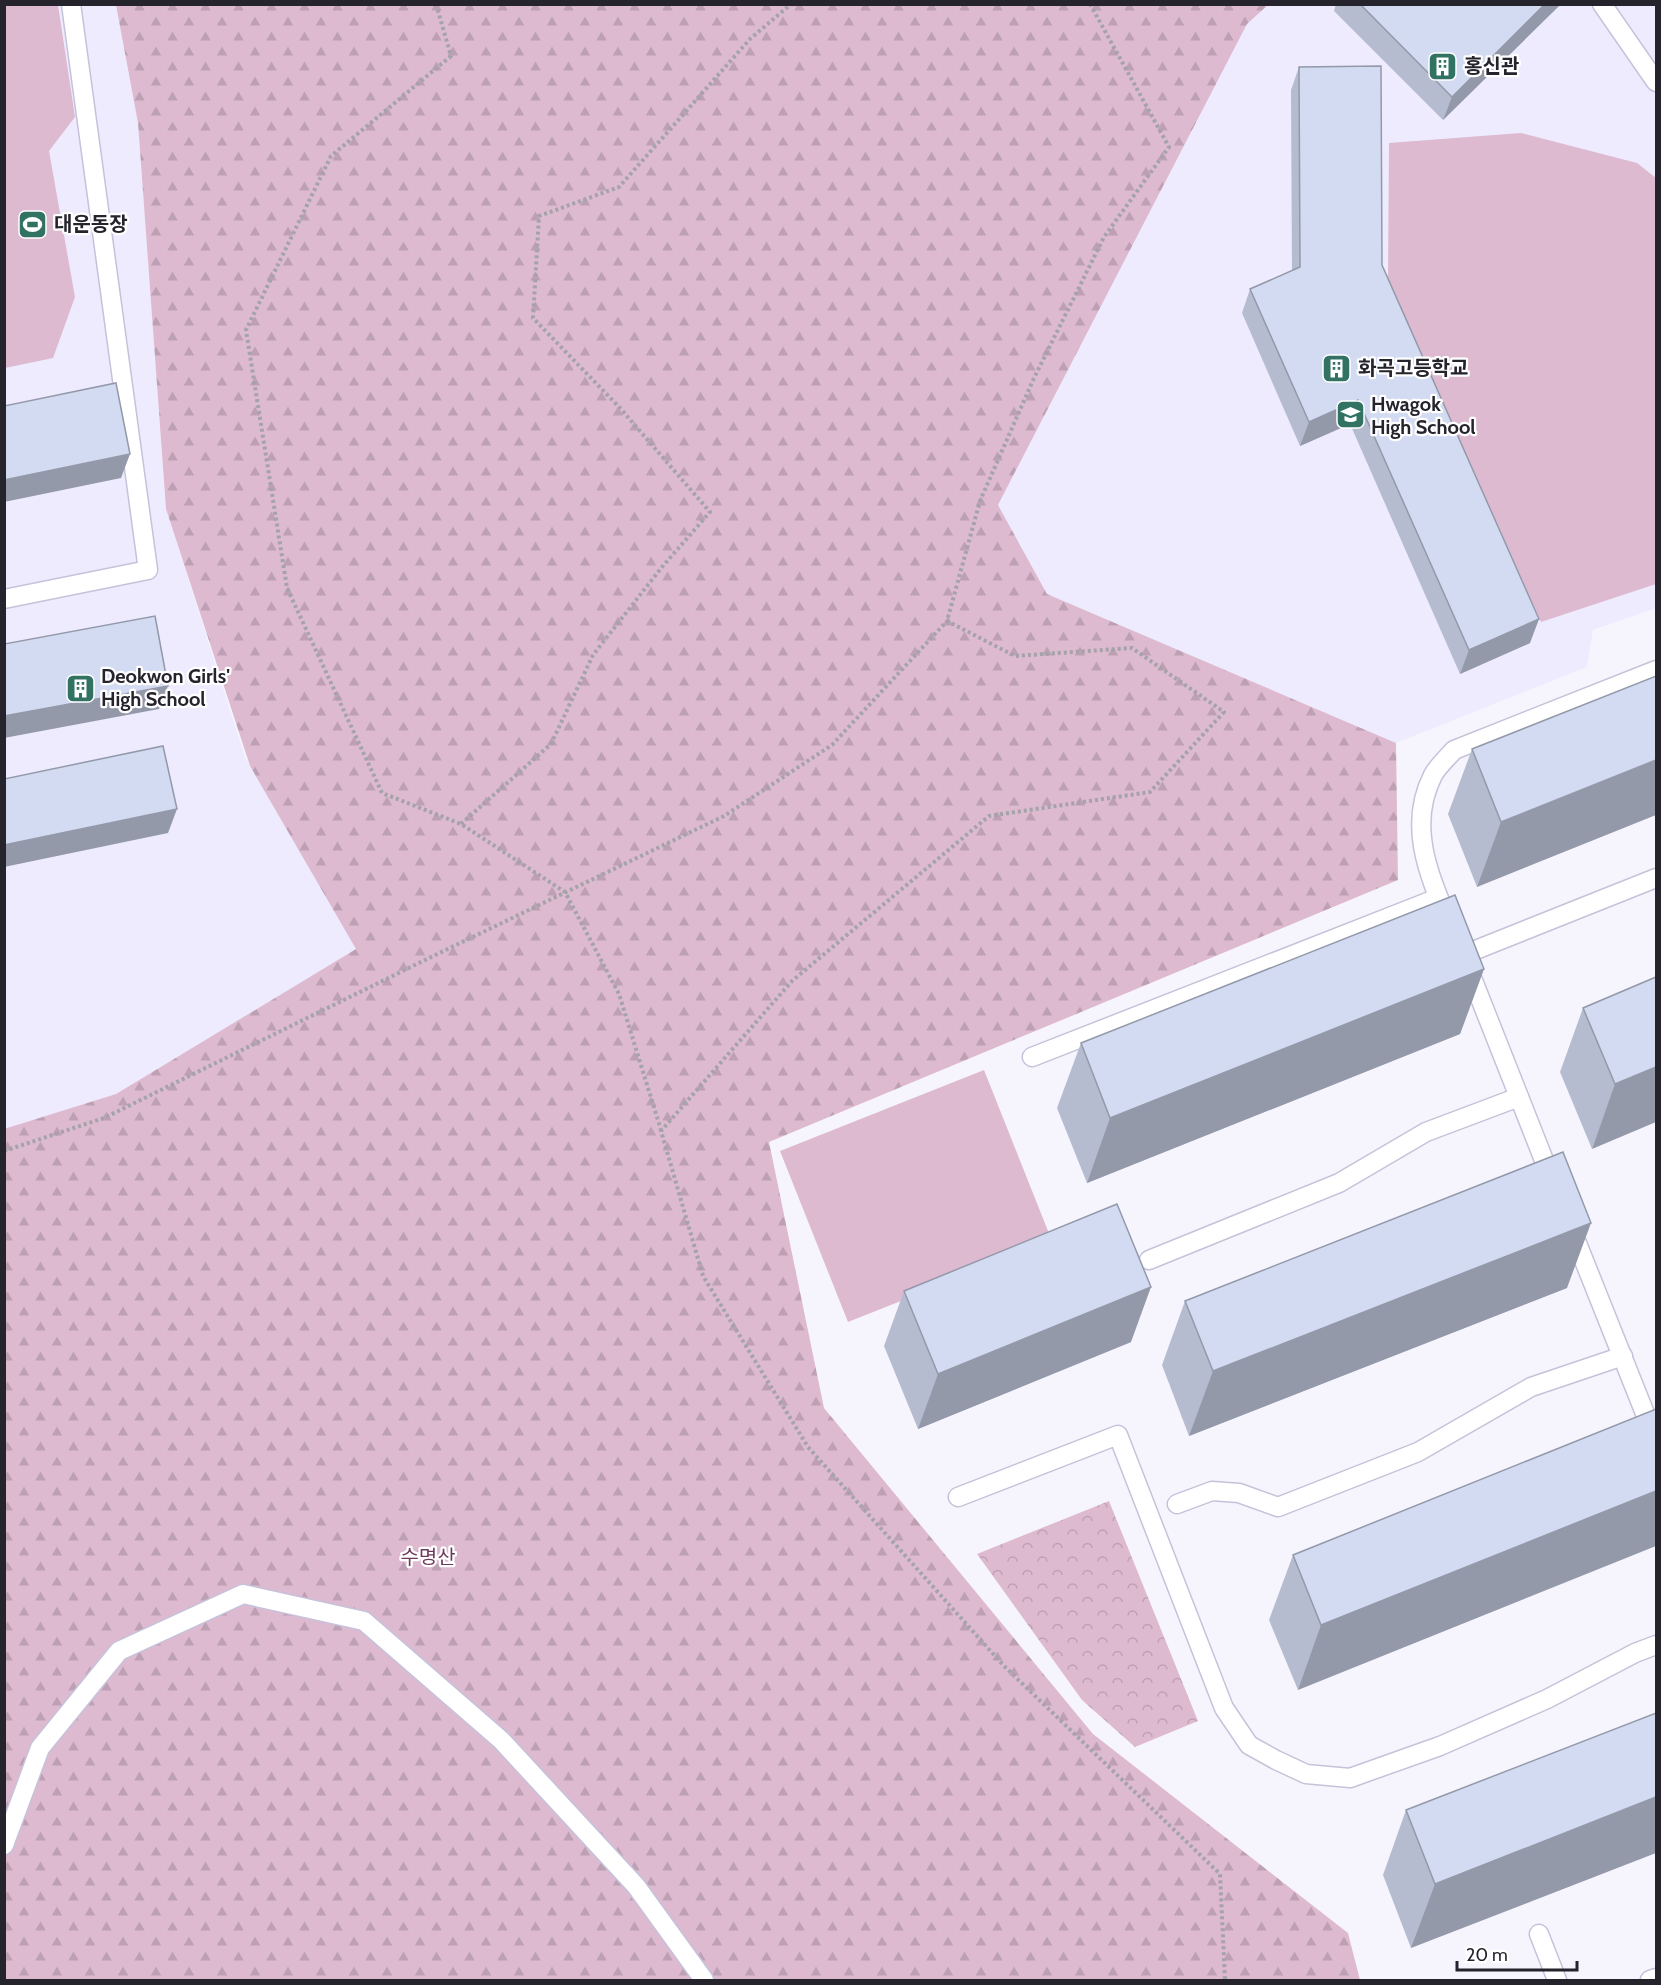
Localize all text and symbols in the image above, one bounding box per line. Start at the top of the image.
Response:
building icon: 홍신관 [1427,50,1459,82]
place label: 홍신관 [1464,54,1520,78]
sports icon: 대운동장 [17,208,49,240]
place label: 대운동장 [54,212,128,236]
building icon: 화곡고등학교 [1321,352,1353,384]
place label: 화곡고등학교 [1358,356,1468,380]
place label: Hwagok High School [1371,392,1476,439]
school or university icon: Hwagok High School [1334,399,1366,431]
place label: Deokwon Girls' High School [101,664,230,711]
building icon: Deokwon Girls' High School [64,672,96,704]
park label: 수명산 [400,1545,456,1569]
scale bar [1457,1934,1577,1972]
text: 20 m [1466,1944,1508,1966]

